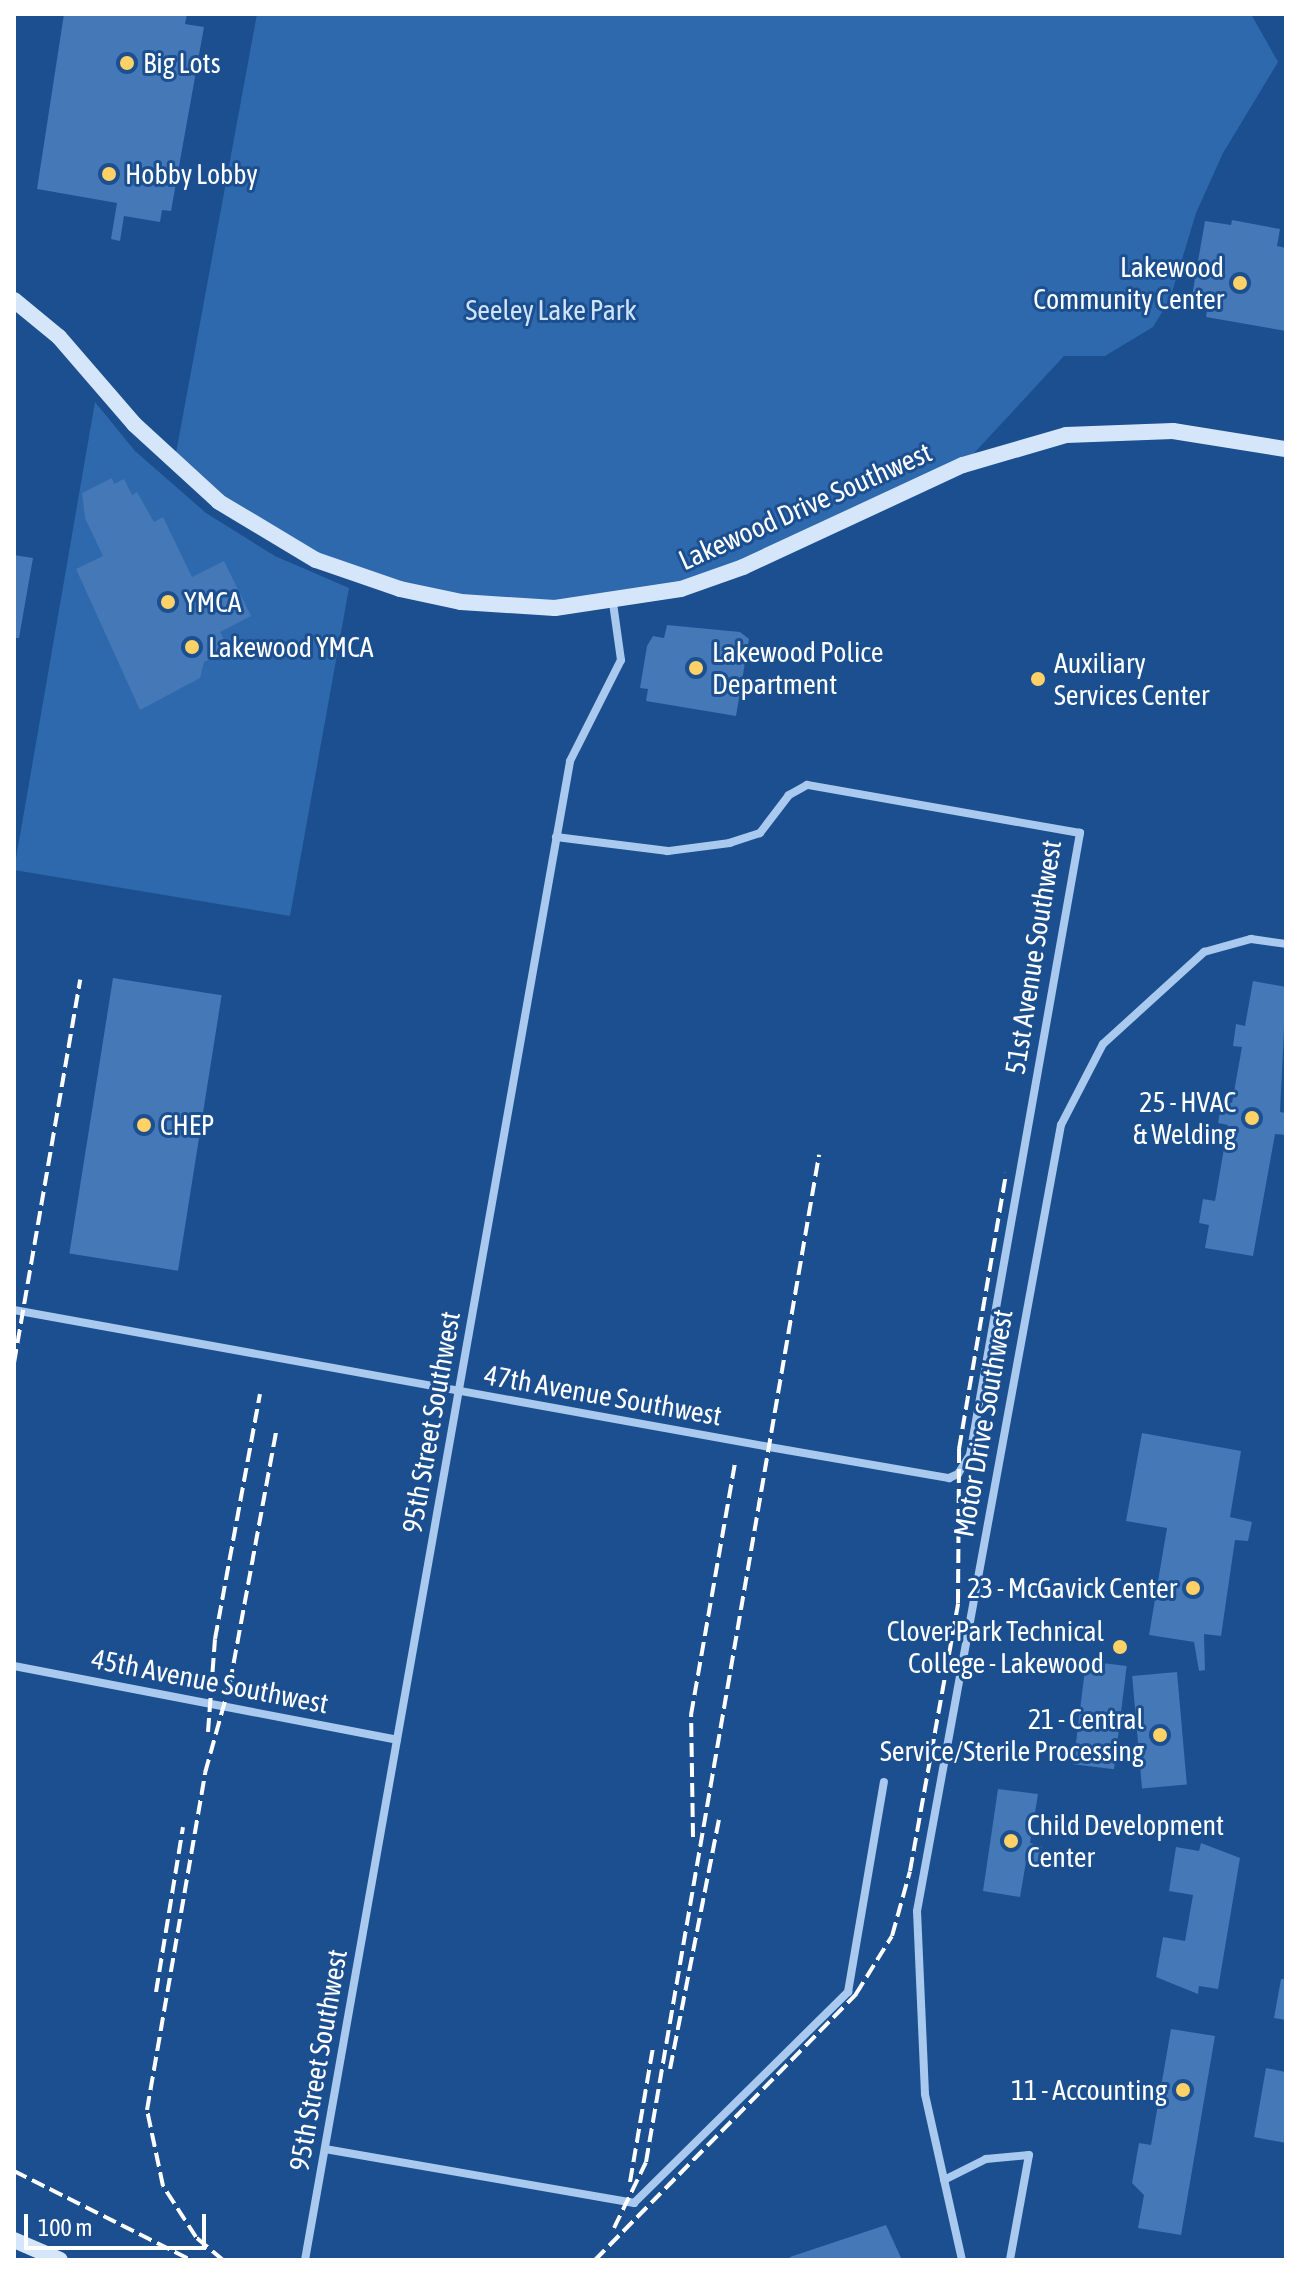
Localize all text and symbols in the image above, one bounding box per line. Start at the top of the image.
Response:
place label: Big Lots [143,46,221,80]
marker: Big Lots [118,54,136,72]
place label: Hobby Lobby [125,157,258,191]
marker: Hobby Lobby [100,165,118,183]
place label: Lakewood Community Center [1033,250,1224,316]
marker: Lakewood Community Center [1231,274,1249,292]
park label: Seeley Lake Park [466,293,636,327]
street label: Lakewood Drive Southwest [673,435,937,577]
place label: YMCA [184,585,242,619]
marker: YMCA [159,593,177,611]
place label: Lakewood YMCA [208,630,373,664]
place label: Lakewood Police Department [712,635,883,701]
marker: Lakewood YMCA [183,638,201,656]
place label: Auxiliary Services Center [1054,646,1209,712]
marker: Lakewood Police Department [687,659,705,677]
marker: Auxiliary Services Center [1029,670,1047,688]
street label: 51st Avenue Southwest [998,838,1068,1076]
place label: 25 - HVAC & Welding [1133,1085,1236,1151]
place label: CHEP [160,1108,215,1142]
marker: 25 - HVAC & Welding [1243,1109,1261,1127]
marker: CHEP [135,1116,153,1134]
street label: Motor Drive Southwest [946,1307,1020,1539]
street label: 95th Street Southwest [395,1309,467,1535]
street label: 47th Avenue Southwest [482,1358,724,1432]
place label: 23 - McGavick Center [967,1571,1177,1605]
marker: 23 - McGavick Center [1184,1579,1202,1597]
place label: Clover Park Technical College - Lakewood [887,1614,1104,1680]
marker: Clover Park Technical College - Lakewood [1111,1638,1129,1656]
street label: 45th Avenue Southwest [89,1642,331,1720]
place label: 21 - Central Service/Sterile Processing [880,1702,1144,1768]
marker: 21 - Central Service/Sterile Processing [1151,1726,1169,1744]
place label: Child Development Center [1027,1808,1224,1874]
marker: Child Development Center [1002,1832,1020,1850]
street label: 95th Street Southwest [282,1947,354,2173]
place label: 11 - Accounting [1011,2073,1167,2107]
marker: 11 - Accounting [1174,2081,1192,2099]
scale bar [28,2198,210,2248]
text: 100 m [38,2214,92,2241]

